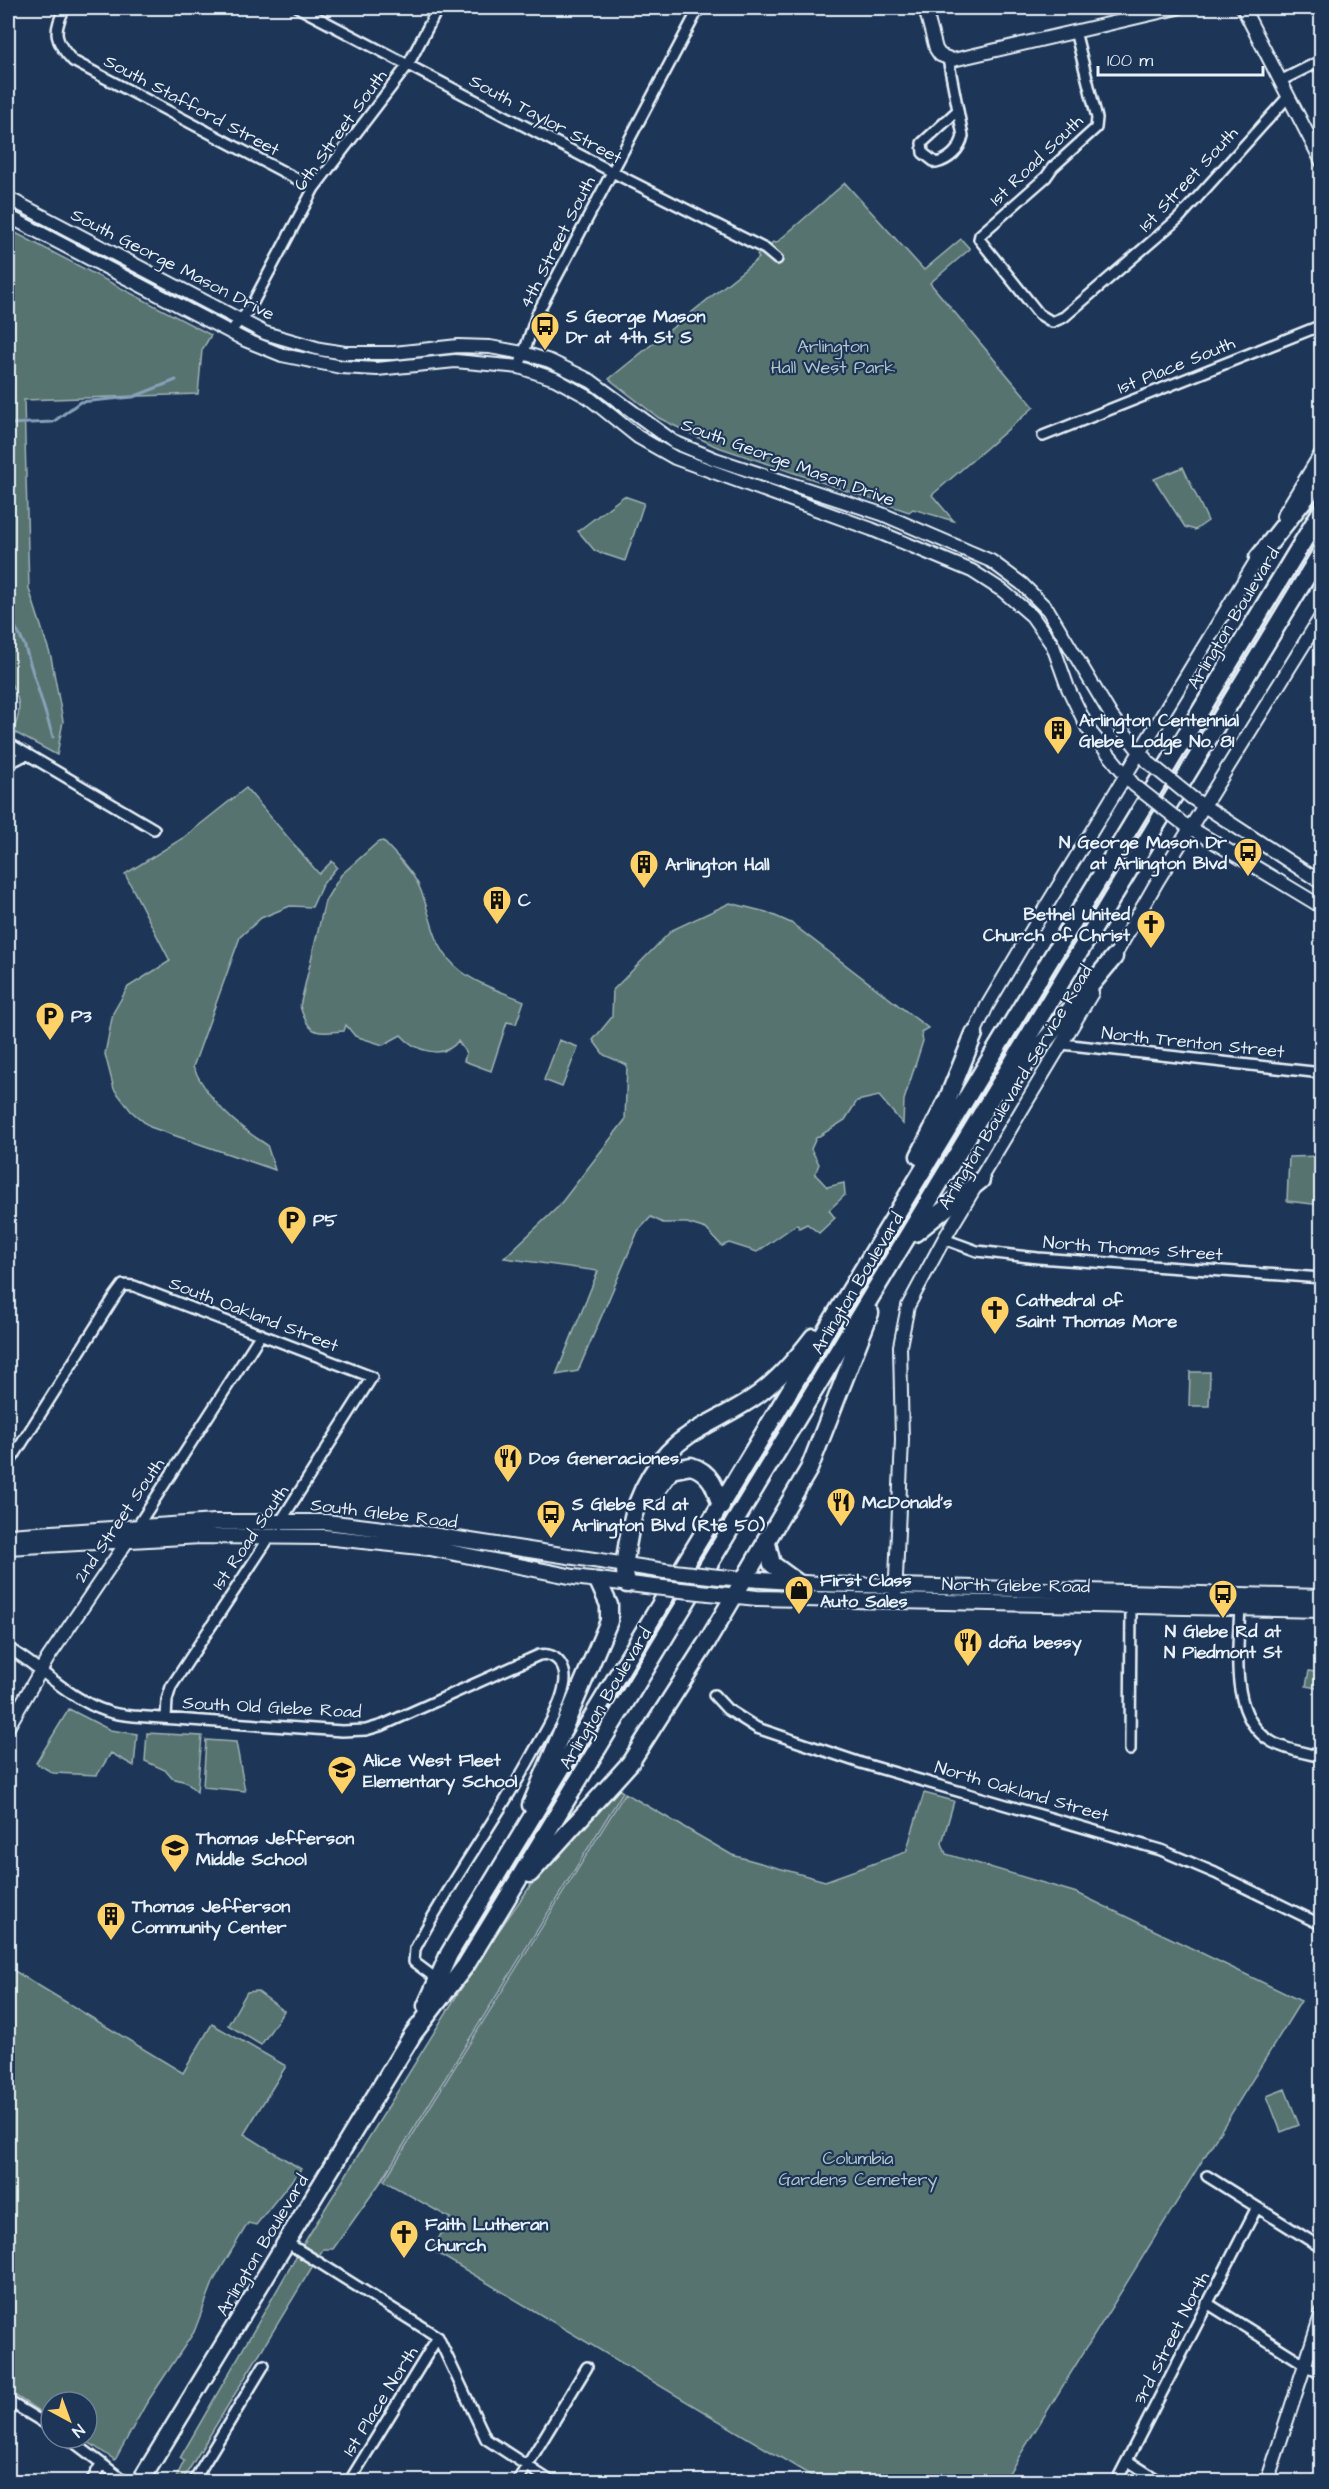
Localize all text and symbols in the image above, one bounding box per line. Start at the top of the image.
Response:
scale bar [1098,39,1263,77]
street label: South Stafford Street [100,48,285,163]
text: 100 m [1107,48,1153,73]
street label: 6th Street South [288,64,393,196]
street label: South Taylor Street [464,68,627,172]
street label: 1st Road South [984,109,1089,212]
street label: 1st Street South [1133,121,1244,237]
street label: 4th Street South [513,172,602,313]
street label: South George Mason Drive [66,202,279,328]
place label: S George Mason Dr at 4th St S [565,304,705,350]
bus stop icon: S George Mason Dr at 4th St S [529,310,561,352]
street label: 1st Place South [1114,330,1239,400]
park label: Arlington Hall West Park [771,334,895,380]
street label: South George Mason Drive [677,412,898,514]
street label: Arlington Boulevard [1181,543,1287,694]
place label: Arlington Centennial Glebe Lodge No. 81 [1079,708,1239,755]
building icon: Arlington Centennial Glebe Lodge No. 81 [1042,714,1074,756]
place label: N George Mason Dr at Arlington Blvd [1059,830,1228,877]
bus stop icon: N George Mason Dr at Arlington Blvd [1232,836,1264,878]
building icon: Arlington Hall [628,848,660,890]
place label: Arlington Hall [665,852,770,878]
building icon: C [481,884,513,926]
place label: C [518,888,531,913]
place label: Bethel United Church of Christ [983,902,1131,948]
church icon: Bethel United Church of Christ [1135,908,1167,950]
street label: Arlington Boulevard Service Road [932,960,1099,1215]
parking icon: P3 [34,1000,66,1042]
place label: P3 [71,1004,92,1029]
street label: North Trenton Street [1100,1020,1286,1065]
parking icon: P5 [276,1204,308,1246]
place label: P5 [313,1208,337,1233]
street label: Arlington Boulevard [805,1208,911,1359]
street label: North Thomas Street [1042,1230,1224,1267]
street label: South Oakland Street [166,1271,343,1359]
place label: Cathedral of Saint Thomas More [1015,1288,1178,1334]
church icon: Cathedral of Saint Thomas More [979,1294,1011,1336]
restaurant icon: Dos Generaciones [492,1442,524,1484]
place label: Dos Generaciones [529,1446,679,1471]
street label: 2nd Street South [68,1453,171,1588]
street label: 1st Road South [206,1480,295,1595]
restaurant icon: McDonald's [825,1486,857,1528]
place label: McDonald's [862,1490,952,1515]
street label: South Glebe Road [309,1492,459,1535]
place label: S Glebe Rd at Arlington Blvd (Rte 50) [571,1492,766,1539]
bus stop icon: S Glebe Rd at Arlington Blvd (Rte 50) [535,1498,567,1540]
place label: First Class Auto Sales [820,1568,911,1614]
street label: North Glebe Road [942,1572,1090,1599]
shop icon: First Class Auto Sales [783,1574,815,1616]
bus stop icon: N Glebe Rd at N Piedmont St [1207,1578,1239,1620]
place label: N Glebe Rd at N Piedmont St [1164,1619,1283,1665]
street label: Arlington Boulevard [553,1623,659,1774]
restaurant icon: doña bessy [952,1626,984,1668]
place label: doña bessy [988,1630,1082,1656]
street label: South Old Glebe Road [182,1690,362,1725]
place label: Alice West Fleet Elementary School [363,1748,518,1795]
school or university icon: Alice West Fleet Elementary School [326,1754,358,1796]
street label: North Oakland Street [932,1755,1112,1828]
place label: Thomas Jefferson Middle School [195,1826,354,1872]
school or university icon: Thomas Jefferson Middle School [159,1832,191,1874]
place label: Thomas Jefferson Community Center [131,1894,290,1941]
building icon: Thomas Jefferson Community Center [95,1900,127,1942]
park label: Columbia Gardens Cemetery [779,2146,938,2193]
street label: Arlington Boulevard [210,2170,316,2321]
place label: Faith Lutheran Church [425,2212,548,2258]
church icon: Faith Lutheran Church [388,2218,420,2260]
street label: 3rd Street North [1127,2268,1216,2409]
street label: 1st Place North [337,2341,424,2461]
north arrow [39,2390,99,2450]
text: N [67,2419,89,2442]

